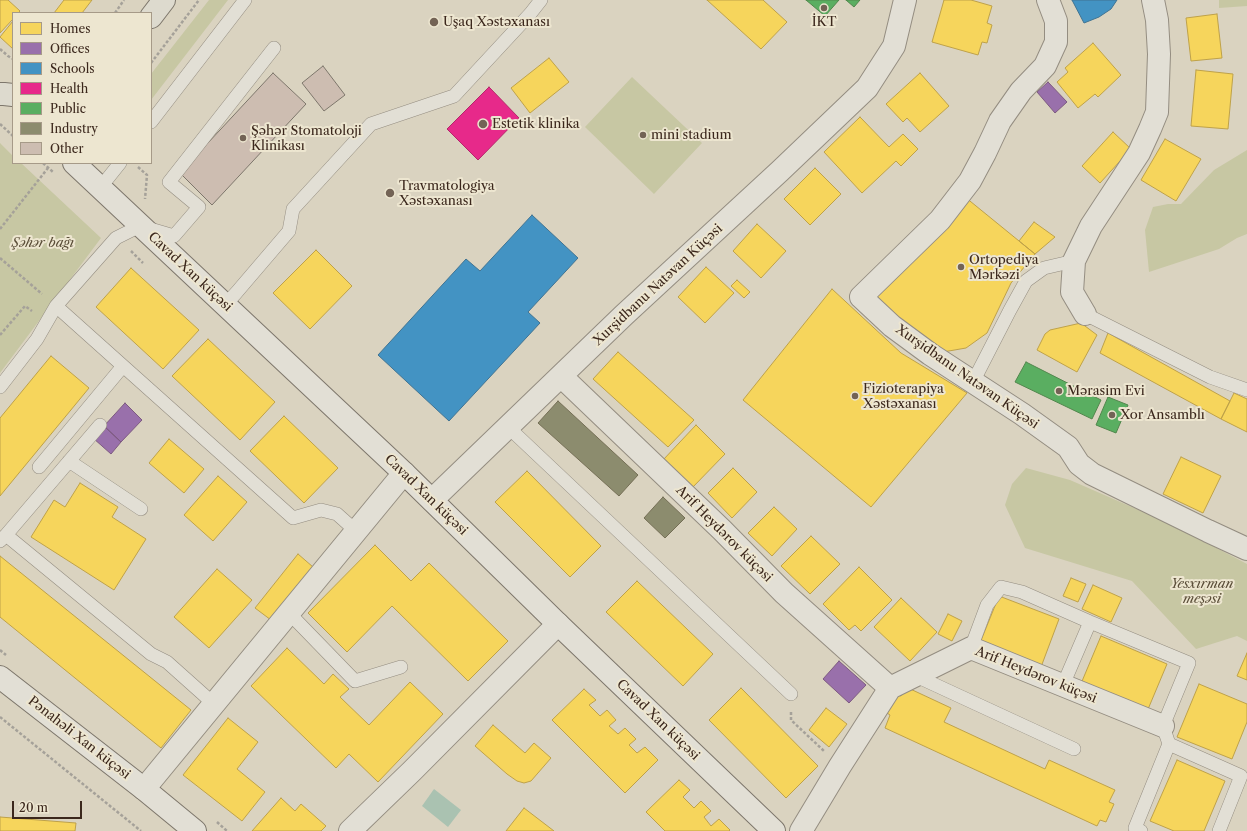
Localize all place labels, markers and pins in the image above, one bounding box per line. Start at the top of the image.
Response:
marker: İKT [819,3,829,13]
place label: Uşaq Xəstəxanası [443,14,550,30]
place label: İKT [812,14,836,30]
marker: Uşaq Xəstəxanası [428,16,440,28]
place label: Estetik klinika [492,116,579,132]
marker: Estetik klinika [477,118,489,130]
place label: Şəhər Stomatoloji Klinikası [251,123,362,154]
place label: mini stadium [651,127,732,143]
marker: mini stadium [638,130,648,140]
marker: Şəhər Stomatoloji Klinikası [238,133,248,143]
place label: Travmatologiya Xəstəxanası [399,178,495,209]
marker: Travmatologiya Xəstəxanası [384,187,396,199]
place label: Ortopediya Mərkəzi [969,252,1039,283]
marker: Ortopediya Mərkəzi [956,262,966,272]
place label: Fizioterapiya Xəstəxanası [863,381,944,412]
place label: Mərasim Evi [1067,383,1145,399]
marker: Mərasim Evi [1054,386,1064,396]
marker: Fizioterapiya Xəstəxanası [850,391,860,401]
place label: Xor Ansamblı [1120,407,1205,423]
marker: Xor Ansamblı [1107,410,1117,420]

